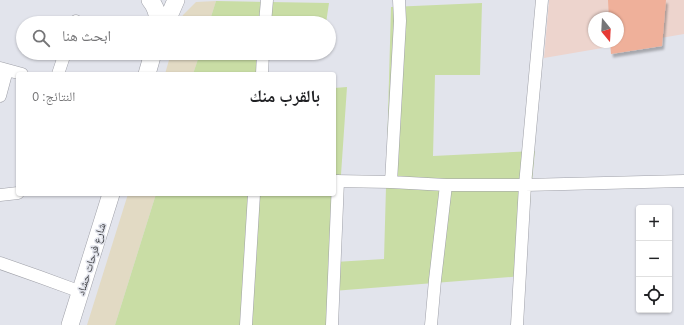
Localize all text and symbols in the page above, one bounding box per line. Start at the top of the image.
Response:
north arrow [588,12,624,48]
search box [16,16,336,60]
icon: search [30,27,52,49]
text: ابحث هنا [62,27,111,44]
text: بالقرب منك [250,86,320,105]
text: النتائج: 0 [32,89,75,103]
map controls [636,205,672,313]
button: + [636,205,672,241]
street label: شارع فرحات حشاد [74,221,109,297]
button: − [636,241,672,277]
button: locate [636,277,672,313]

